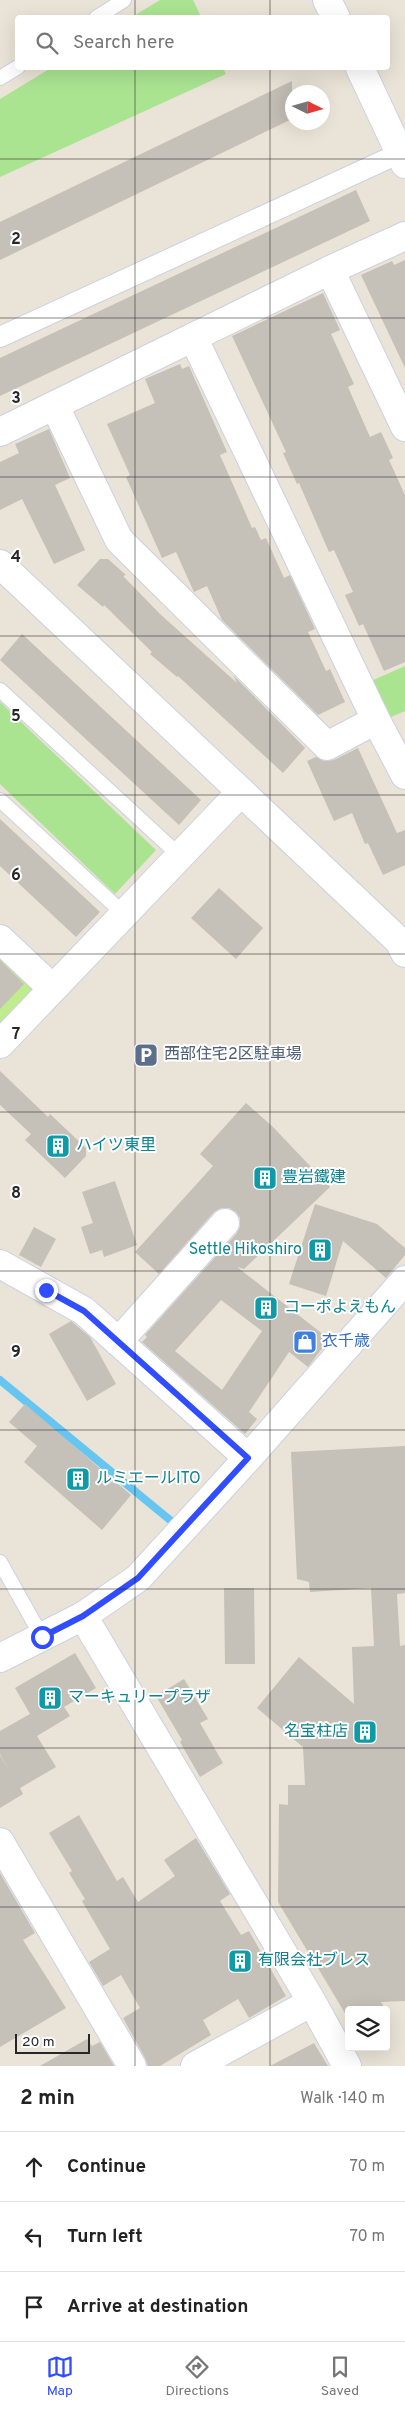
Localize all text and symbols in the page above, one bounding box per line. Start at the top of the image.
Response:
search box [15,15,390,70]
icon: search [33,29,61,57]
text: Search here [73,31,175,55]
north arrow [285,85,330,130]
text: 2 [11,230,21,250]
text: 3 [11,389,21,409]
text: 4 [11,548,21,568]
text: 5 [11,707,21,727]
text: 6 [11,866,21,886]
text: 7 [12,1025,20,1045]
parking icon: 西部住宅2区駐車場 [133,1042,159,1068]
place label: 西部住宅2区駐車場 [164,1045,302,1065]
building icon: ハイツ東里 [45,1133,71,1159]
place label: ハイツ東里 [76,1136,156,1156]
building icon: 豊岩鐵建 [252,1165,278,1191]
place label: 豊岩鐵建 [282,1168,346,1188]
text: 8 [11,1184,21,1204]
building icon: Settle Hikoshiro [307,1237,333,1263]
place label: Settle Hikoshiro [189,1240,302,1260]
route end [35,1279,58,1302]
building icon: コーポよえもん [253,1295,279,1321]
place label: コーポよえもん [284,1298,396,1318]
shop icon: 衣千歳 [292,1329,318,1355]
place label: 衣千歳 [322,1332,370,1352]
text: 9 [11,1343,21,1363]
building icon: ルミエールITO [65,1466,91,1492]
place label: ルミエールITO [96,1469,201,1489]
route start [31,1626,54,1649]
building icon: マーキュリープラザ [37,1685,63,1711]
place label: マーキュリープラザ [68,1688,211,1708]
building icon: 名宝柱店 [352,1719,378,1745]
place label: 名宝柱店 [284,1722,348,1742]
building icon: 有限会社ブレス [227,1948,253,1974]
place label: 有限会社ブレス [258,1951,370,1971]
map controls [345,2006,390,2051]
button: layers [345,2006,390,2051]
scale bar [15,2031,90,2054]
text: 20 m [22,2034,55,2051]
text: 2 min [20,2085,75,2112]
text: Walk · 140 m [300,2089,385,2109]
icon: ahead [20,2153,48,2181]
text: Continue [67,2155,146,2179]
text: 70 m [350,2157,385,2177]
icon: left [20,2223,48,2251]
text: Turn left [67,2225,143,2249]
text: 70 m [350,2227,385,2247]
icon: arrive [20,2293,48,2321]
text: Arrive at destination [67,2295,248,2319]
tab: Map [46,2353,74,2400]
tab: Directions [165,2353,229,2400]
tab: Saved [321,2353,359,2400]

